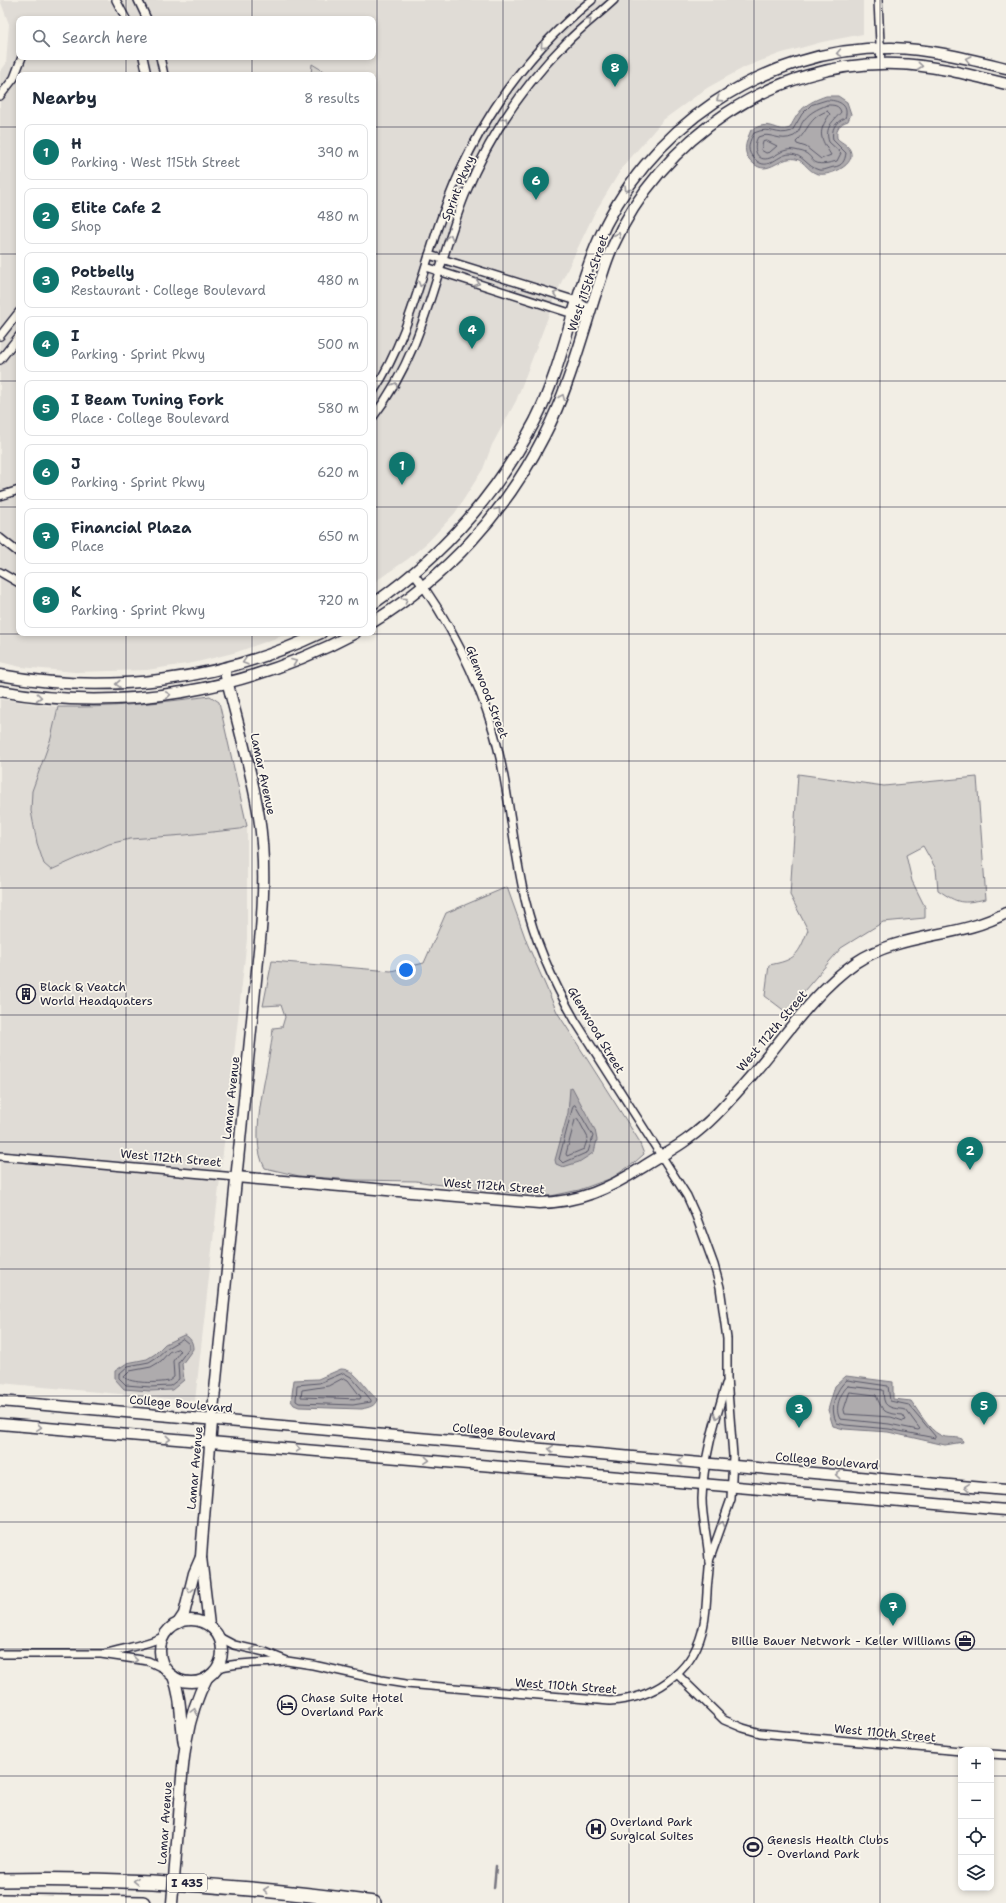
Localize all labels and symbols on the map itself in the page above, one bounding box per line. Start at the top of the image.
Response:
one-way arrow [584,19,592,26]
one-way arrow [540,41,548,49]
one-way arrow [836,48,842,57]
pin: 8 [602,54,628,87]
one-way arrow [965,55,971,63]
one-way arrow [917,61,923,70]
one-way arrow [716,94,723,102]
one-way arrow [500,117,507,124]
street label: Sprint Pkwy [438,153,478,223]
pin: 6 [523,167,549,200]
one-way arrow [625,185,632,192]
one-way arrow [613,231,621,239]
street label: West 115th Street [564,232,612,334]
one-way arrow [446,234,454,241]
one-way arrow [473,278,480,287]
one-way arrow [417,280,426,287]
one-way arrow [552,290,559,299]
pin: 4 [459,316,485,349]
one-way arrow [391,382,398,389]
one-way arrow [557,394,565,401]
pin: 1 [389,452,415,485]
one-way arrow [493,507,500,514]
one-way arrow [401,597,408,605]
street label: Glenwood Street [462,643,512,741]
one-way arrow [242,657,249,666]
one-way arrow [290,658,297,666]
one-way arrow [115,680,121,688]
one-way arrow [165,691,171,700]
one-way arrow [36,692,42,701]
street label: Lamar Avenue [246,731,280,817]
your location [396,960,416,980]
place label: Black & Veatch World Headquaters [40,979,153,1009]
building icon: Black & Veatch World Headquaters [15,983,37,1005]
street label: Glenwood Street [564,984,628,1076]
street label: West 112th Street [733,987,811,1075]
street label: Lamar Avenue [219,1055,243,1140]
pin: 2 [957,1137,983,1170]
street label: West 112th Street [120,1146,222,1170]
street label: West 112th Street [443,1174,545,1198]
street label: College Boulevard [129,1392,234,1417]
pin: 5 [971,1392,997,1425]
pin: 3 [786,1395,812,1428]
one-way arrow [713,1412,722,1419]
street label: College Boulevard [452,1420,557,1445]
one-way arrow [36,1422,42,1431]
street label: Lamar Avenue [183,1425,207,1510]
one-way arrow [165,1434,171,1443]
one-way arrow [295,1445,301,1454]
one-way arrow [548,1445,554,1454]
street label: College Boulevard [775,1449,880,1474]
one-way arrow [424,1456,430,1465]
one-way arrow [677,1456,683,1465]
one-way arrow [835,1471,841,1480]
one-way arrow [964,1483,970,1492]
one-way arrow [717,1521,726,1528]
one-way arrow [187,1587,195,1593]
pin: 7 [880,1593,906,1626]
office icon: Billie Bauer Network - Keller Williams [954,1630,976,1652]
place label: Billie Bauer Network - Keller Williams [731,1633,951,1649]
one-way arrow [250,1646,256,1655]
one-way arrow [132,1655,138,1664]
street label: West 110th Street [514,1674,618,1698]
place label: Chase Suite Hotel Overland Park [301,1690,403,1720]
hotel icon: Chase Suite Hotel Overland Park [276,1694,298,1716]
one-way arrow [189,1708,198,1715]
street label: West 110th Street [833,1721,937,1745]
street label: Lamar Avenue [154,1781,176,1865]
place label: Overland Park Surgical Suites [610,1814,694,1844]
hospital icon: Overland Park Surgical Suites [585,1818,607,1840]
place label: Genesis Health Clubs - Overland Park [767,1832,889,1862]
sports icon: Genesis Health Clubs - Overland Park [742,1836,764,1858]
road number: I 435 [167,1874,207,1892]
one-way arrow [133,1876,139,1885]
one-way arrow [263,1886,269,1895]

